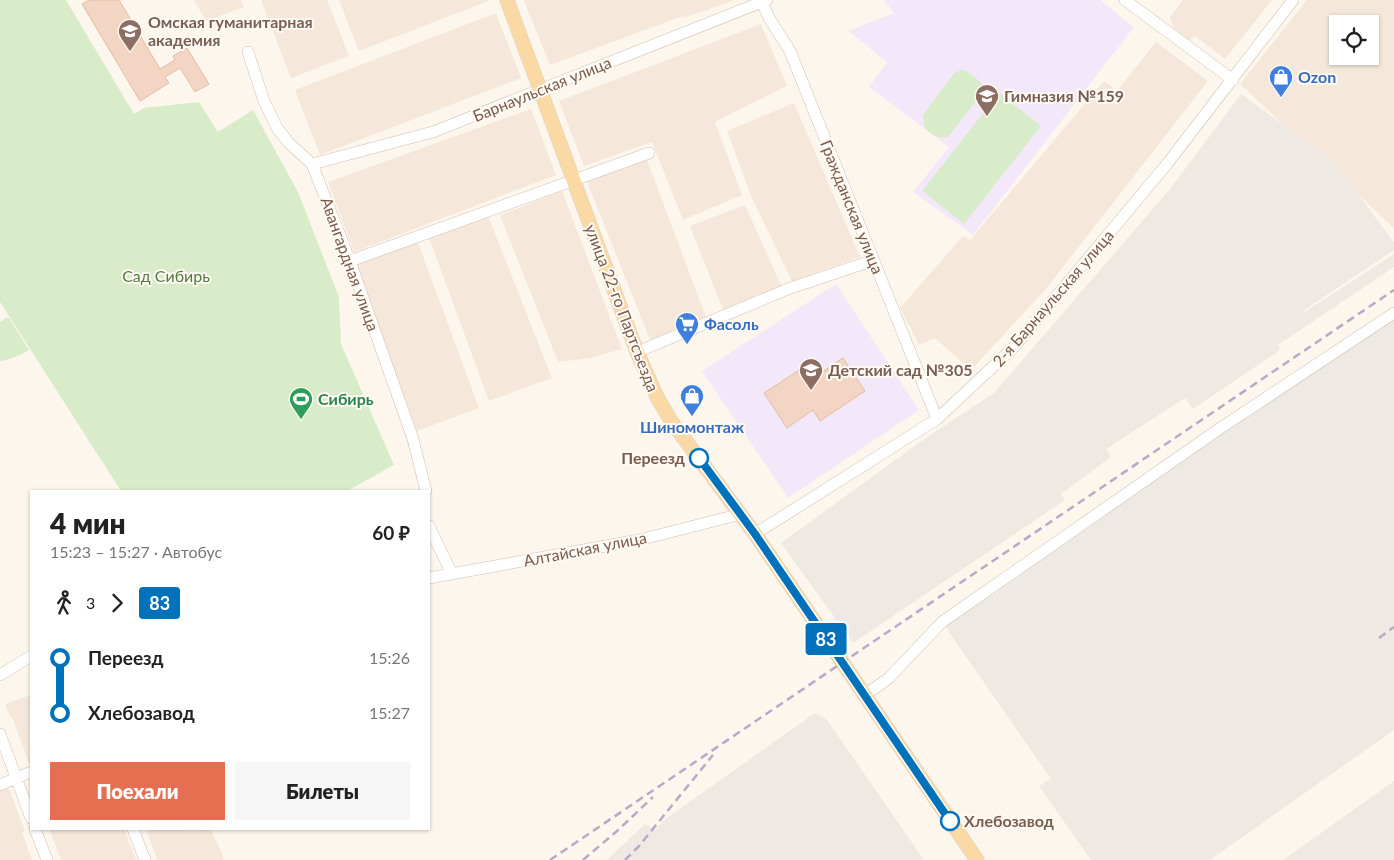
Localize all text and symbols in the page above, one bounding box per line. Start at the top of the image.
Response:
place label: Омская гуманитарная академия [148,12,313,49]
map controls [1329,15,1379,65]
button: locate [1329,15,1379,65]
school or university icon: Омская гуманитарная академия [117,18,143,52]
street label: Барнаульская улица [470,52,614,125]
shop icon: Ozon [1268,64,1294,98]
place label: Ozon [1298,67,1336,86]
school or university icon: Гимназия №159 [974,83,1000,117]
place label: Гимназия №159 [1004,86,1124,105]
street label: Гражданская улица [817,137,888,277]
street label: Авангардная улица [317,194,384,333]
street label: улица 22-го Партсъезда [582,221,663,394]
street label: 2-я Барнаульская улица [988,225,1117,370]
park label: Сад Сибирь [122,266,210,285]
supermarket icon: Фасоль [674,311,700,345]
place label: Фасоль [704,314,759,333]
school or university icon: Детский сад №305 [798,357,824,391]
place label: Детский сад №305 [828,360,972,379]
shop icon: Шиномонтаж [679,383,705,417]
sports icon: Сибирь [288,386,314,420]
place label: Сибирь [318,389,374,408]
place label: Шиномонтаж [640,417,744,436]
place label: Переезд [621,448,685,467]
marker: Переезд [689,448,709,468]
text: 4 мин [50,506,126,540]
text: 60 ₽ [372,521,410,544]
street label: Алтайская улица [522,527,648,570]
text: 15:23 – 15:27 · Автобус [50,542,222,561]
icon: walk [50,589,78,617]
icon: forward [103,589,131,617]
text: 83 [149,592,170,614]
text: 3 [86,593,95,612]
line badge: 83 [804,623,848,655]
text: 83 [816,628,836,650]
text: Переезд [88,646,164,669]
text: 15:26 [369,648,410,667]
text: Хлебозавод [88,701,195,724]
text: 15:27 [369,703,410,722]
button: Поехали [50,762,225,820]
button: Билеты [235,762,410,820]
marker: Хлебозавод [940,811,960,831]
place label: Хлебозавод [964,811,1054,830]

